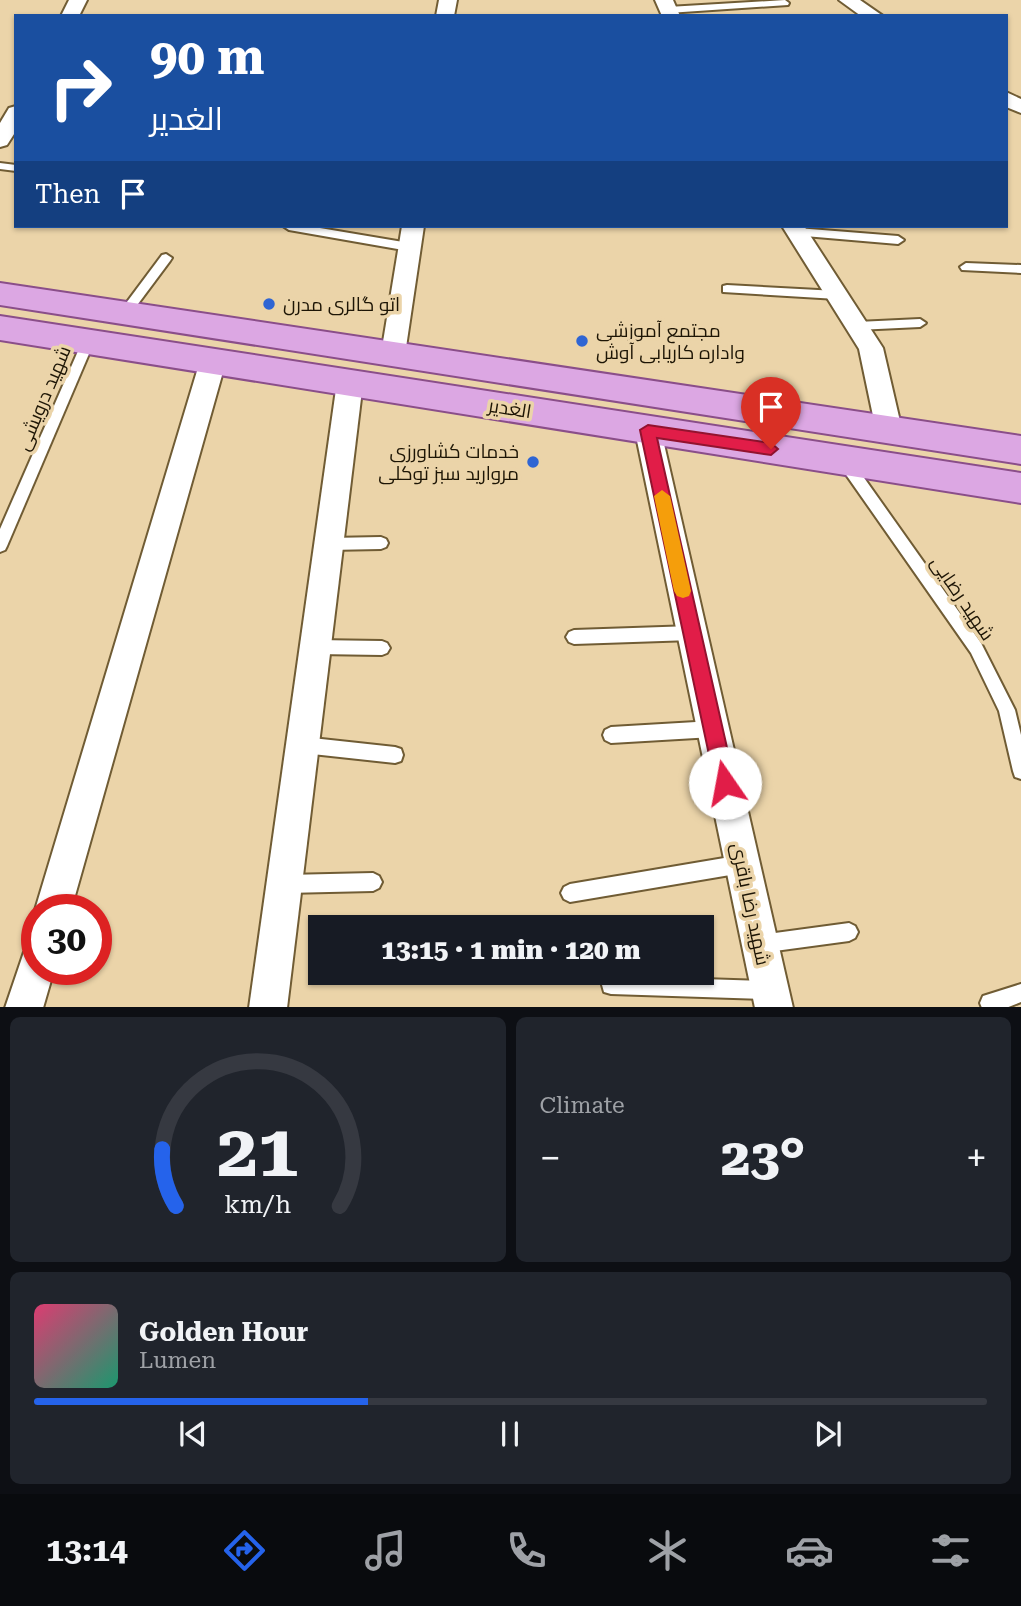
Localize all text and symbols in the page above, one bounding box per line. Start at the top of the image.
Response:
text: 90 m [150,29,265,86]
icon: right [35,42,126,133]
text: الغدیر [150,100,223,138]
icon: arrive [114,175,152,213]
text: Then [35,179,100,209]
place label: اتو گالری مدرن [283,293,400,316]
marker: اتو گالری مدرن [261,296,277,312]
place label: مجتمع آموزشی واداره کاریابی آوش [596,319,745,364]
marker: مجتمع آموزشی واداره کاریابی آوش [574,333,590,349]
street label: شهید درویشی [11,342,76,454]
pin [741,377,801,449]
icon: arrive [752,388,790,426]
street label: الغدیر [486,394,533,423]
place label: خدمات کشاورزی مروارید سبز توکلی [378,440,519,485]
marker: خدمات کشاورزی مروارید سبز توکلی [525,454,541,470]
street label: شهید رضایی [926,552,999,645]
position arrow [688,746,762,820]
street label: شهید رضا باقری [726,841,775,968]
speed limit sign: 30 [21,894,112,985]
text: 13:15 · 1 min · 120 m [381,935,641,965]
text: Climate [540,1092,625,1119]
text: 21 [217,1109,299,1194]
text: 23° [721,1127,805,1188]
text: − [540,1136,561,1180]
text: + [966,1136,987,1180]
text: km/h [224,1189,291,1218]
text: Golden Hour [139,1317,308,1347]
text: Lumen [139,1347,216,1374]
icon: previous [174,1415,212,1453]
icon: pause [491,1415,529,1453]
icon: next [809,1415,847,1453]
icon: directions [220,1526,269,1575]
icon: music [361,1526,410,1575]
icon: phone [502,1526,551,1575]
icon: climate [643,1526,692,1575]
icon: car [785,1526,834,1575]
icon: filters [926,1526,975,1575]
text: 13:14 [46,1531,128,1569]

